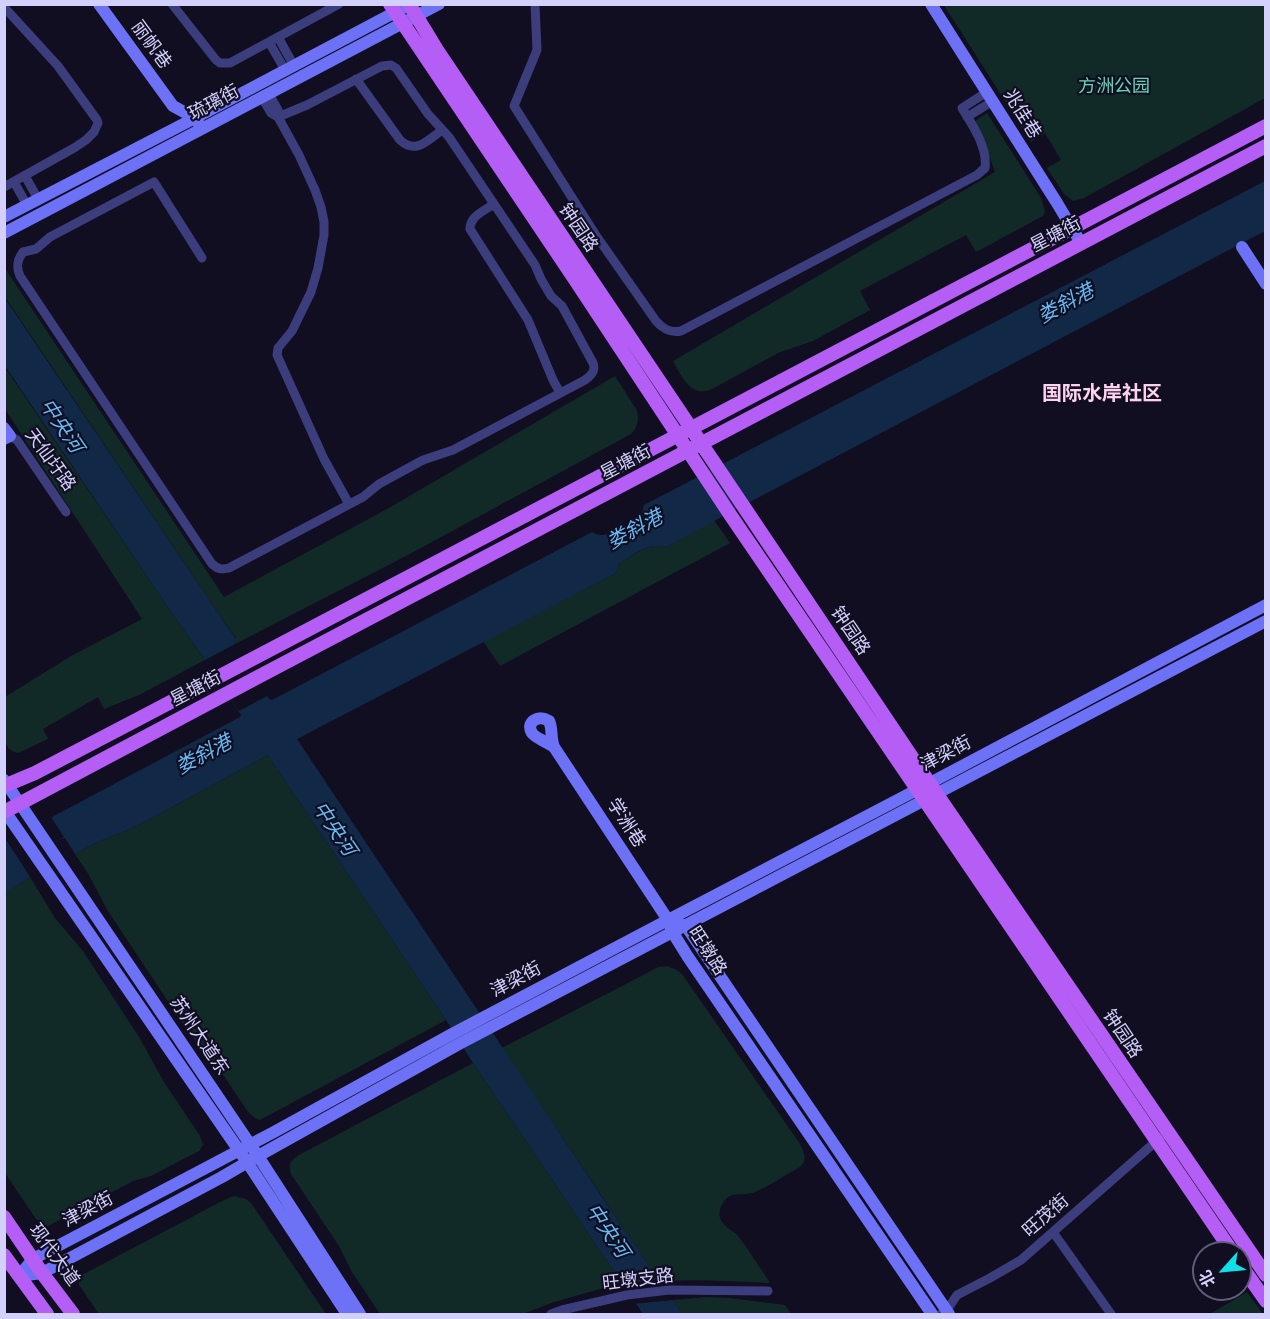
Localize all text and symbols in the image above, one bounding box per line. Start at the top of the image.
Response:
street label: 丽帆巷 [126,17,176,73]
park label: 方洲公园 [1078,76,1150,98]
street label: 琉璃街 [185,81,243,125]
street label: 兆佳巷 [999,85,1045,143]
street label: 钟园路 [554,200,602,256]
street label: 星塘街 [1027,213,1085,257]
water label: 娄斜港 [1034,279,1098,329]
district label: 国际水岸社区 [1042,382,1162,406]
water label: 中央河 [34,394,88,458]
street label: 天仙圩路 [20,425,80,495]
street label: 星塘街 [597,441,655,485]
water label: 娄斜港 [603,505,667,555]
street label: 钟园路 [826,603,874,659]
street label: 星塘街 [167,667,225,711]
water label: 娄斜港 [172,730,236,780]
street label: 津梁街 [917,732,975,776]
street label: 学洲巷 [602,794,650,852]
water label: 中央河 [307,797,361,861]
street label: 旺墩路 [683,922,731,980]
street label: 津梁街 [487,958,545,1002]
street label: 苏州大道东 [165,993,233,1079]
street label: 钟园路 [1098,1006,1146,1062]
street label: 津梁街 [59,1188,117,1232]
street label: 旺茂街 [1019,1190,1073,1242]
water label: 中央河 [580,1199,634,1263]
street label: 现代大道 [24,1220,84,1290]
north arrow [1192,1241,1252,1301]
street label: 旺墩支路 [601,1265,675,1295]
text: 北 [1195,1267,1219,1290]

